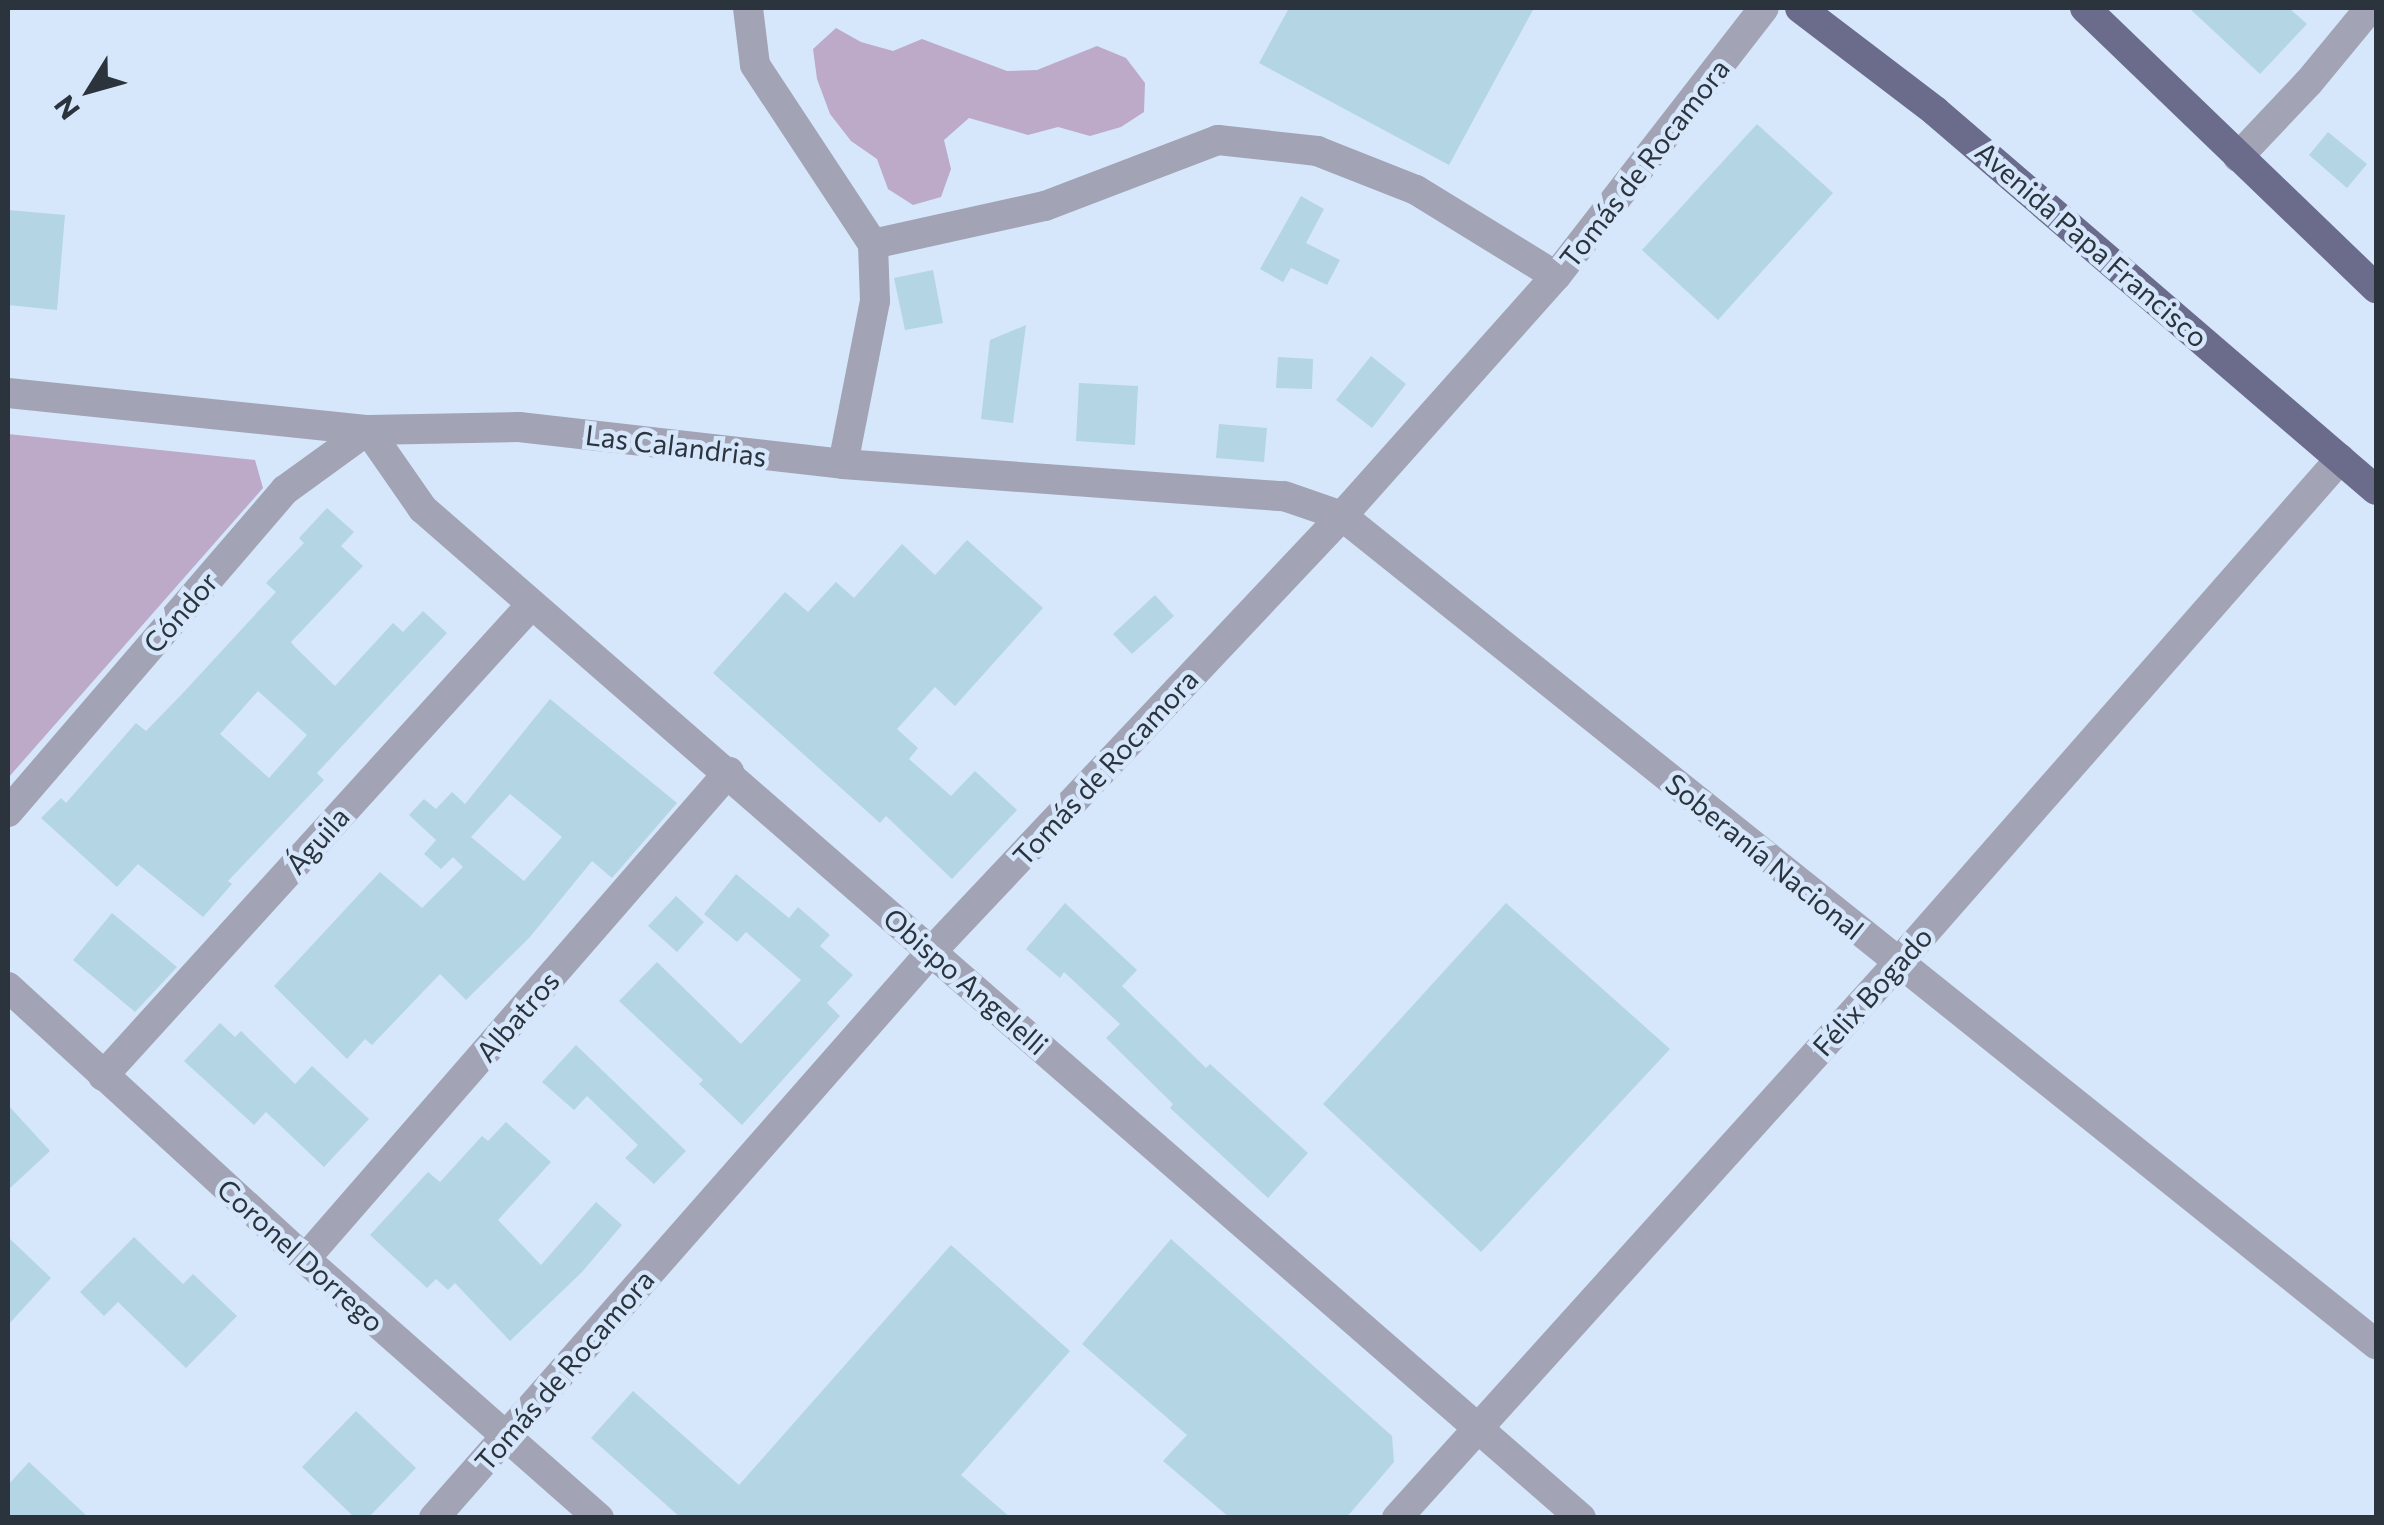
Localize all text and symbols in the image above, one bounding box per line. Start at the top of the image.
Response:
north arrow [40,40,140,140]
street label: Tomás de Rocamora [1552,52,1736,274]
text: N [46,89,86,127]
street label: Avenida Papa Francisco [1969,134,2215,354]
street label: Las Calandrias [583,417,769,473]
street label: Cóndor [136,565,224,659]
street label: Tomás de Rocamora [1006,662,1204,872]
street label: Soberanía Nacional [1659,766,1871,946]
street label: Águila [278,800,356,880]
street label: Obispo Angelelli [877,901,1055,1061]
street label: Félix Bogado [1805,920,1939,1062]
street label: Albatros [469,964,565,1068]
street label: Coronel Dorrego [211,1171,391,1339]
street label: Tomás de Rocamora [467,1263,661,1477]

